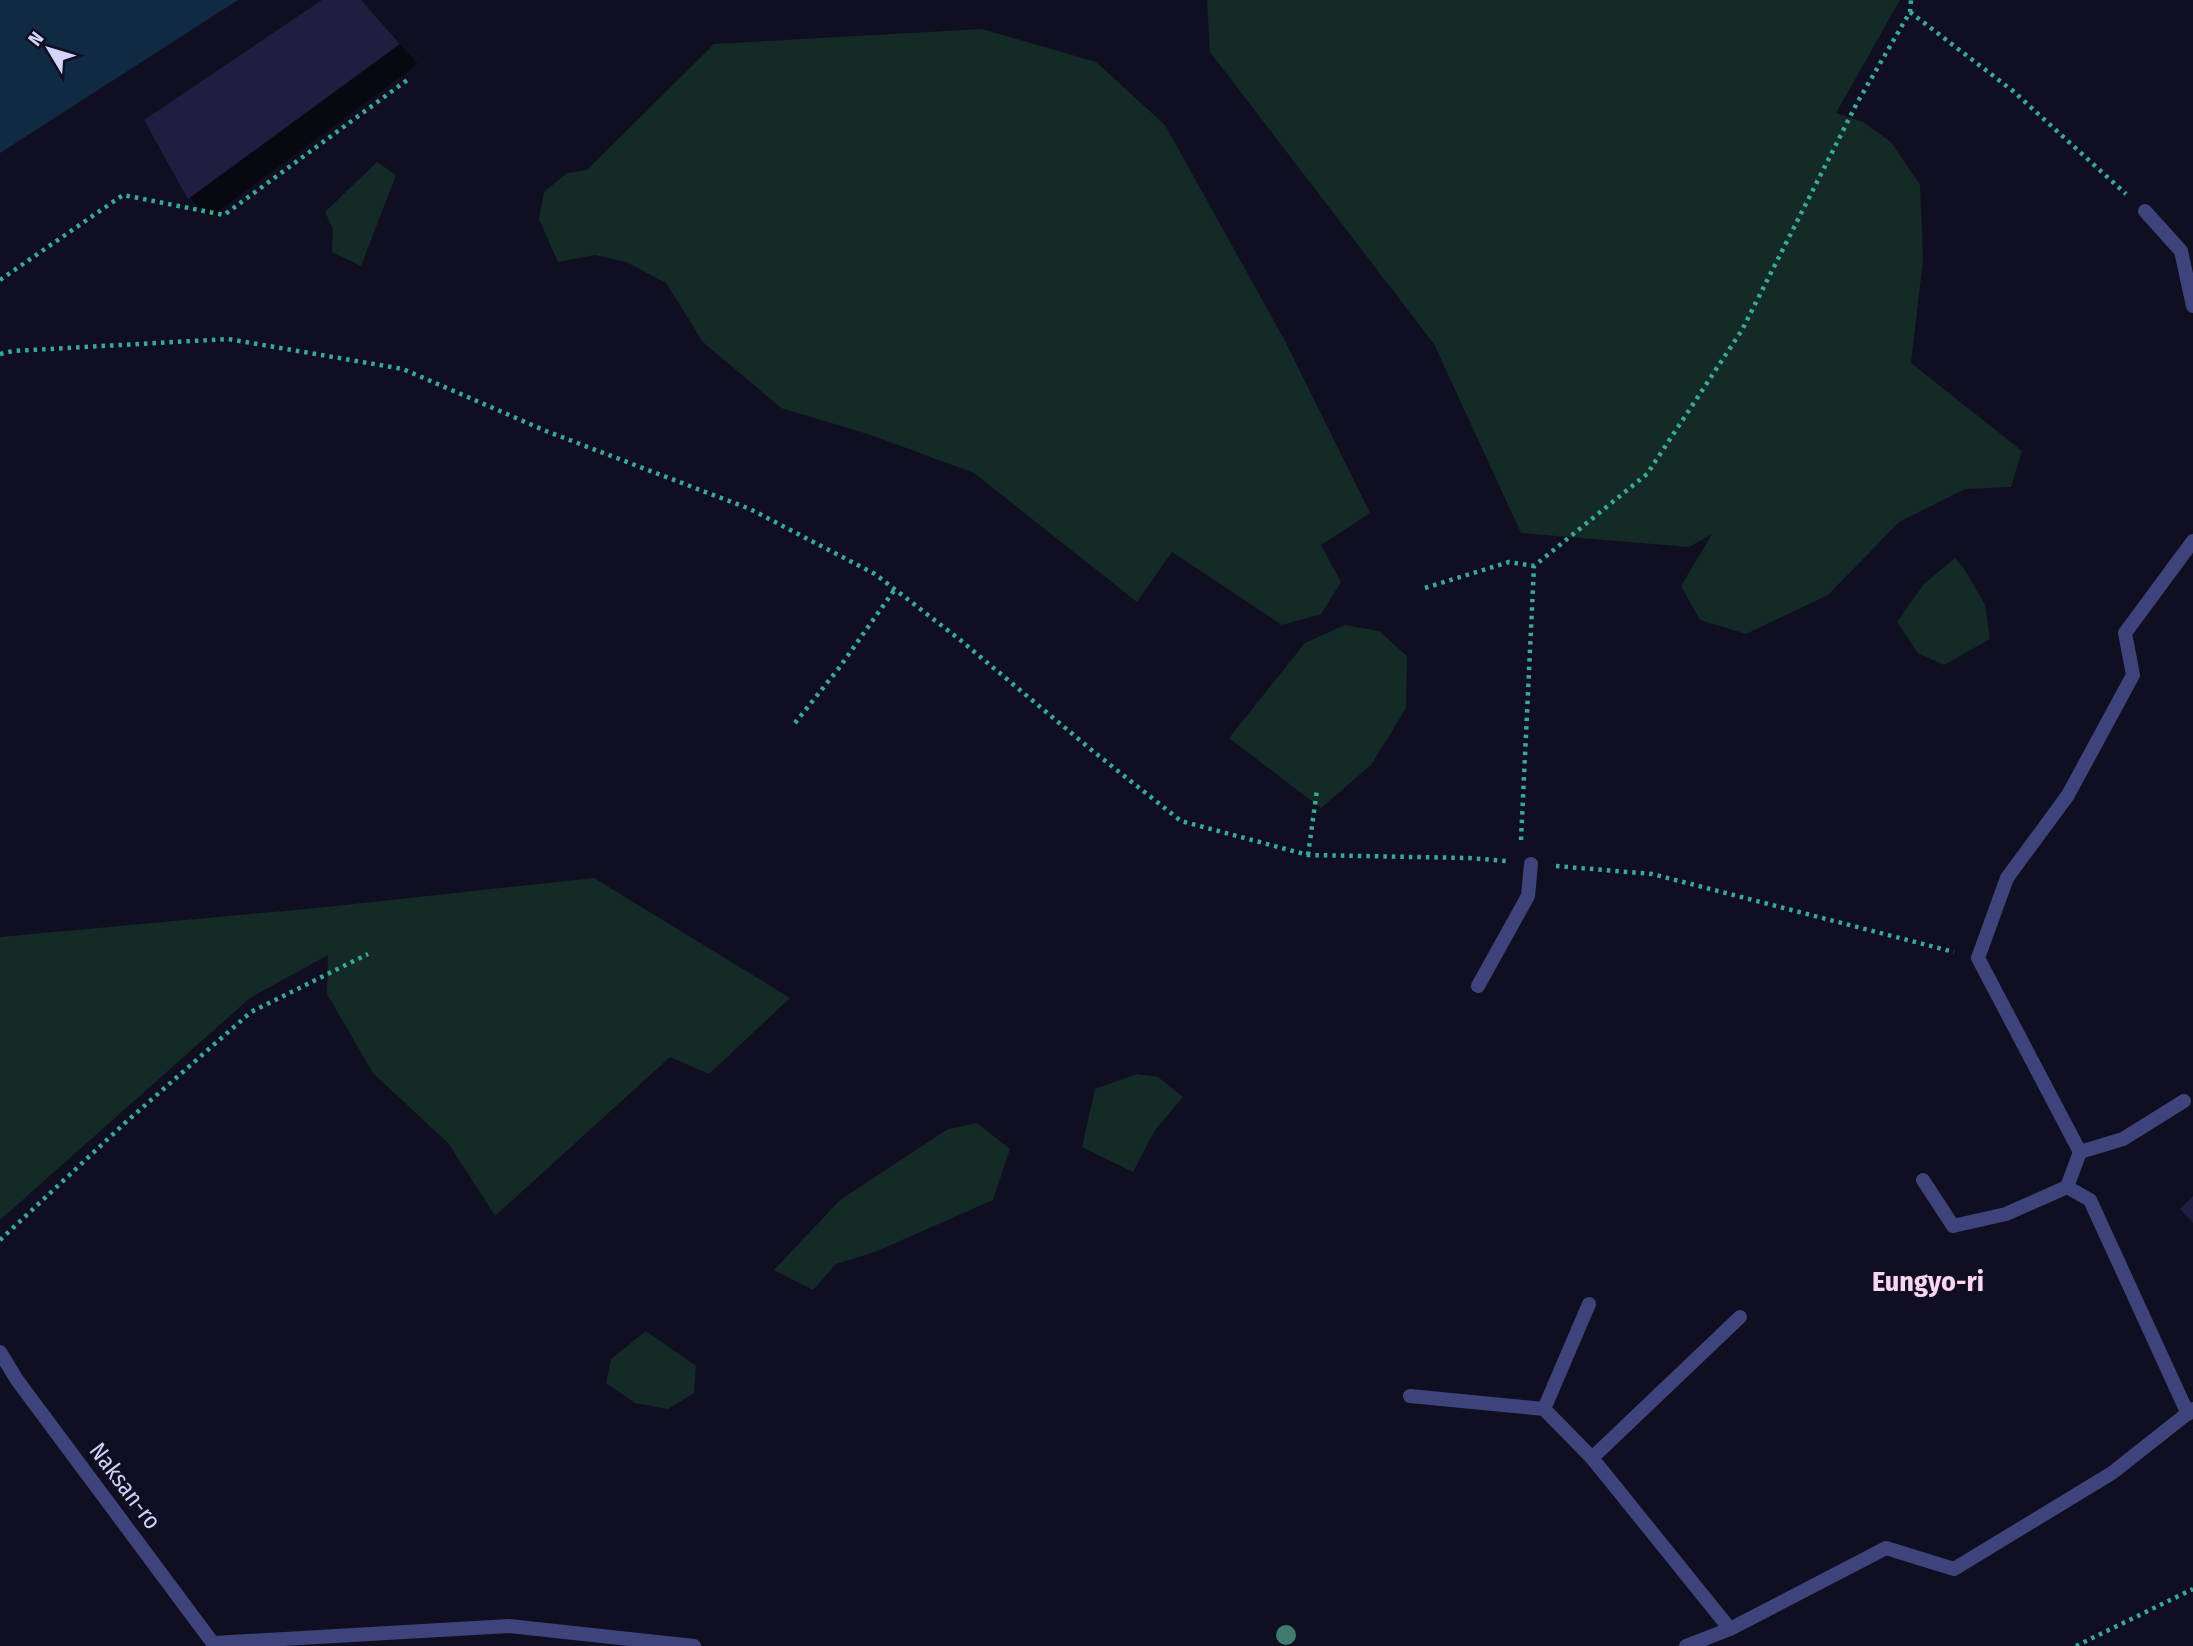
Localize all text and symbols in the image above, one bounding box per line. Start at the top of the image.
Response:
north arrow [14,14,84,84]
text: N [23,27,49,50]
district label: Eungyo-ri [1872,1265,1984,1298]
street label: Naksan-ro [83,1437,167,1535]

